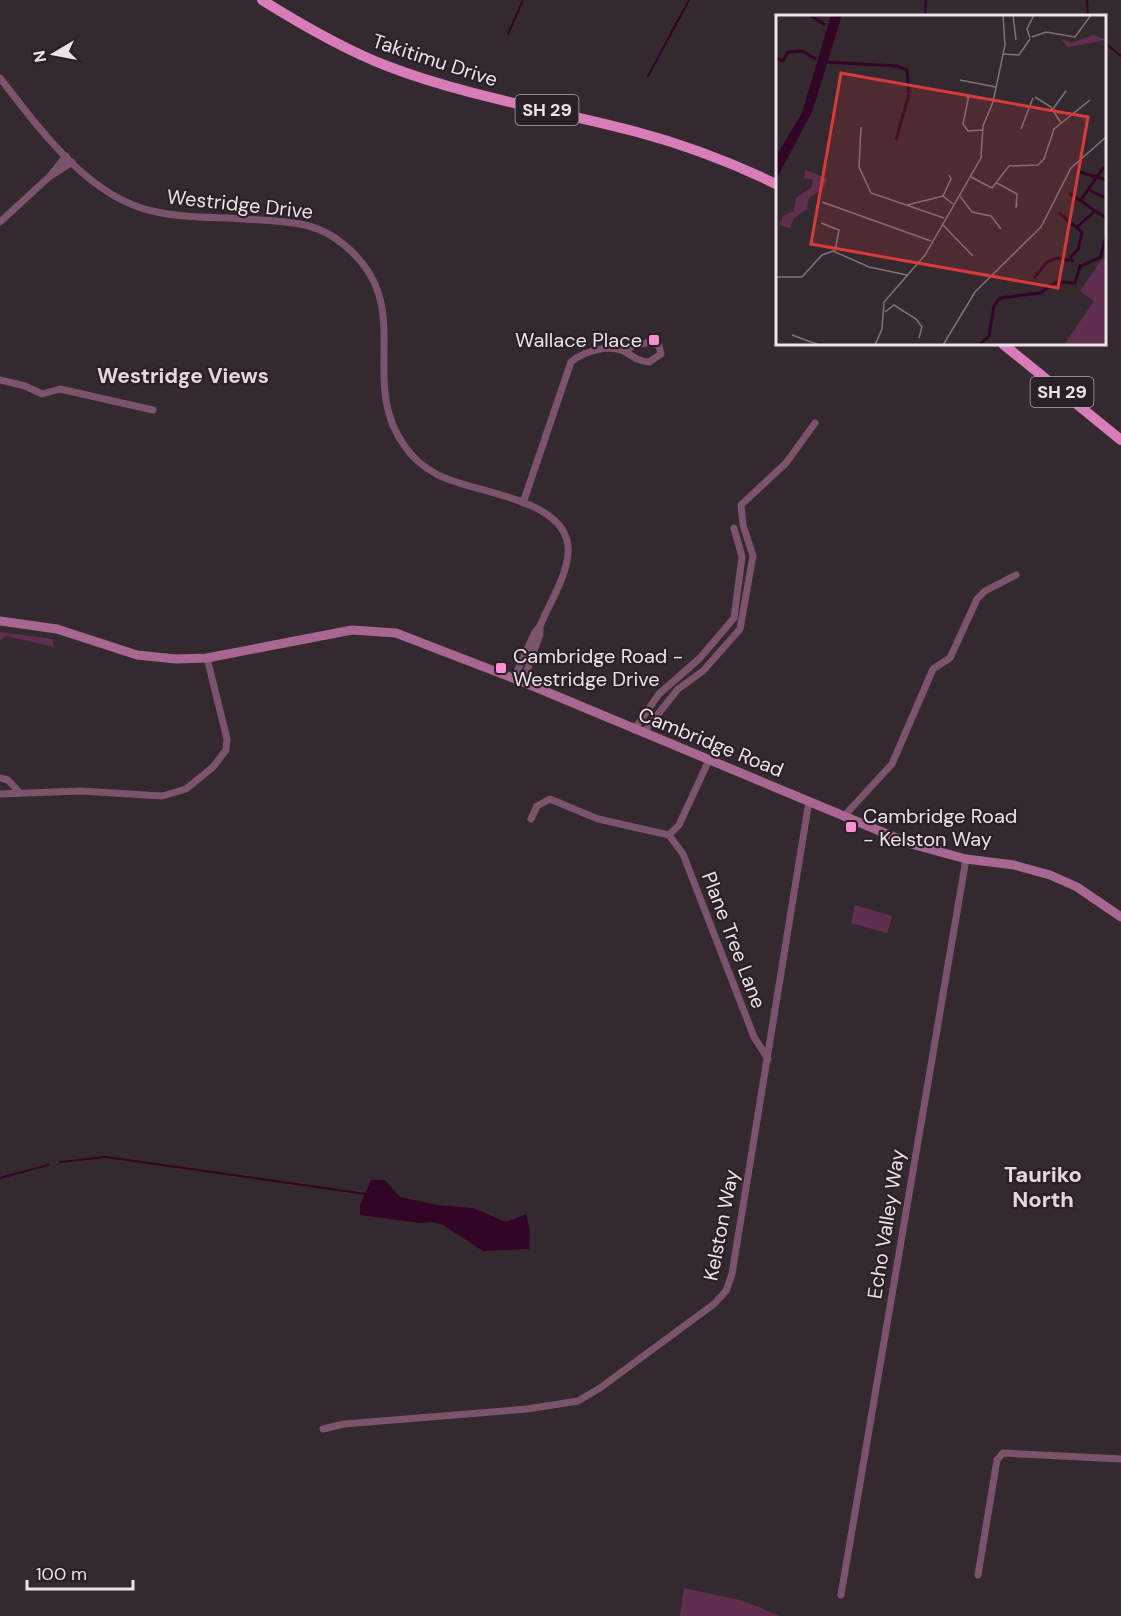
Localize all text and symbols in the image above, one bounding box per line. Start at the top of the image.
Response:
inset map [776,15,1106,345]
north arrow [24,24,84,84]
street label: Takitimu Drive [369,28,501,92]
text: N [28,49,51,64]
road number: SH 29 [516,95,578,125]
street label: Westridge Drive [166,183,314,225]
place label: Wallace Place [515,327,642,353]
marker: Wallace Place [647,333,661,347]
district label: Westridge Views [97,362,269,390]
road number: SH 29 [1030,377,1094,407]
place label: Cambridge Road - Westridge Drive [513,643,683,692]
marker: Cambridge Road - Westridge Drive [494,661,508,675]
street label: Cambridge Road [635,701,787,783]
place label: Cambridge Road - Kelston Way [863,803,1017,852]
marker: Cambridge Road - Kelston Way [844,820,858,834]
street label: Plane Tree Lane [696,868,772,1012]
street label: Echo Valley Way [861,1147,911,1301]
district label: Tauriko North [1004,1160,1082,1214]
street label: Kelston Way [697,1167,745,1283]
scale bar [27,1553,134,1591]
text: 100 m [36,1562,87,1586]

